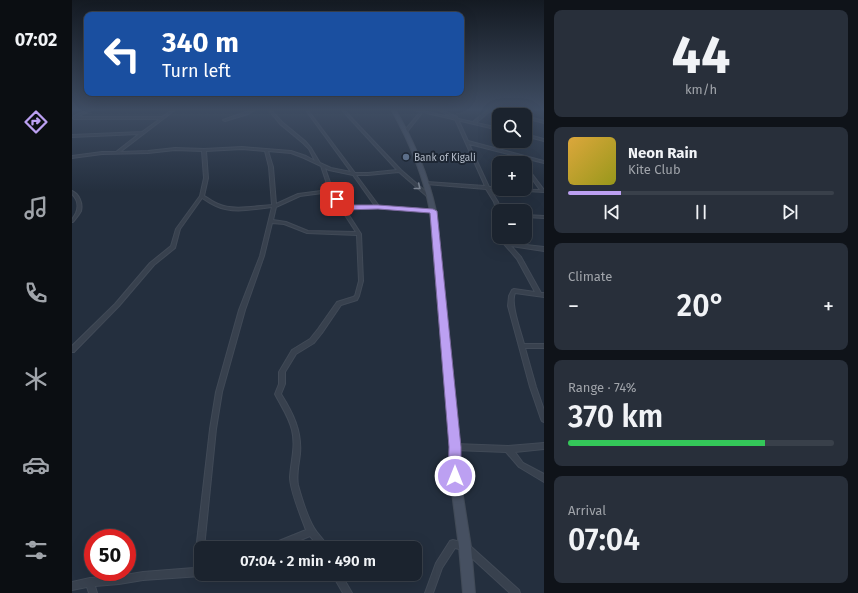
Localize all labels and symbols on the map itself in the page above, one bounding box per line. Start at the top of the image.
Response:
marker: Bank of Kigali [401,152,411,162]
place label: Bank of Kigali [414,152,476,164]
pin [320,182,354,216]
one-way arrow [413,182,420,189]
position arrow [434,455,476,497]
speed limit sign: 50 [84,529,136,581]

